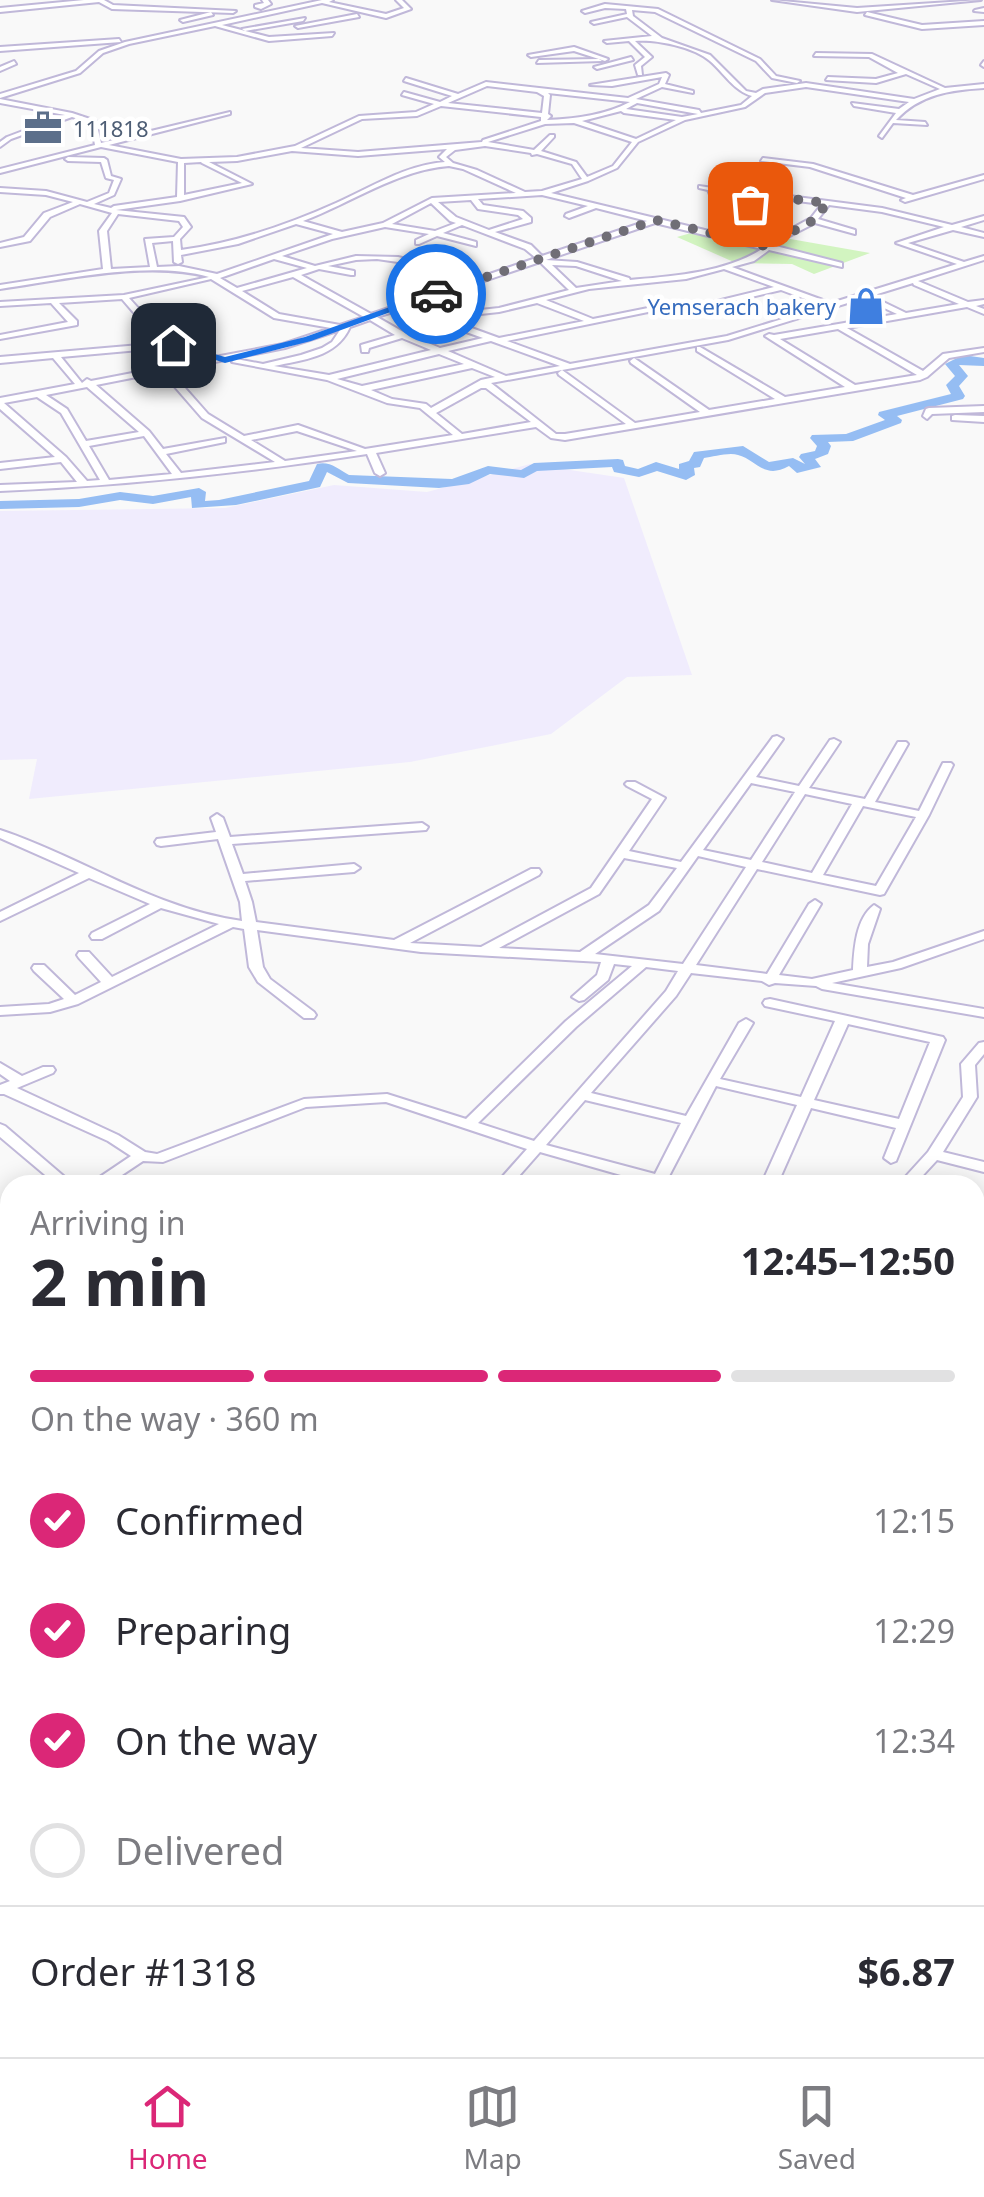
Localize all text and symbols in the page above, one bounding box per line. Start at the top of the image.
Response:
office icon: 111818 [22,107,64,149]
place label: 111818 [73,113,149,143]
pin [708,162,793,247]
icon: bag [723,177,778,232]
courier [386,244,486,344]
icon: car [409,267,464,322]
shop icon: Yemserach bakery [845,285,887,327]
place label: Yemserach bakery [648,291,837,321]
pin [131,303,216,388]
icon: home [146,318,201,373]
text: Arriving in [30,1201,185,1244]
text: 12:45–12:50 [741,1234,955,1286]
text: 2 min [30,1237,209,1325]
text: On the way · 360 m [30,1397,319,1440]
icon: check [30,1493,85,1548]
text: Confirmed [115,1494,304,1546]
text: 12:15 [873,1499,955,1542]
icon: check [30,1603,85,1658]
text: Preparing [115,1604,291,1656]
text: 12:29 [873,1609,955,1652]
icon: check [30,1713,85,1768]
text: On the way [115,1714,317,1766]
text: 12:34 [873,1719,955,1762]
text: Delivered [115,1824,284,1876]
text: Order #1318 [30,1945,256,1997]
text: $6.87 [857,1945,955,1997]
tab: Home [128,2079,208,2177]
tab: Map [464,2079,522,2177]
tab: Saved [778,2079,856,2177]

